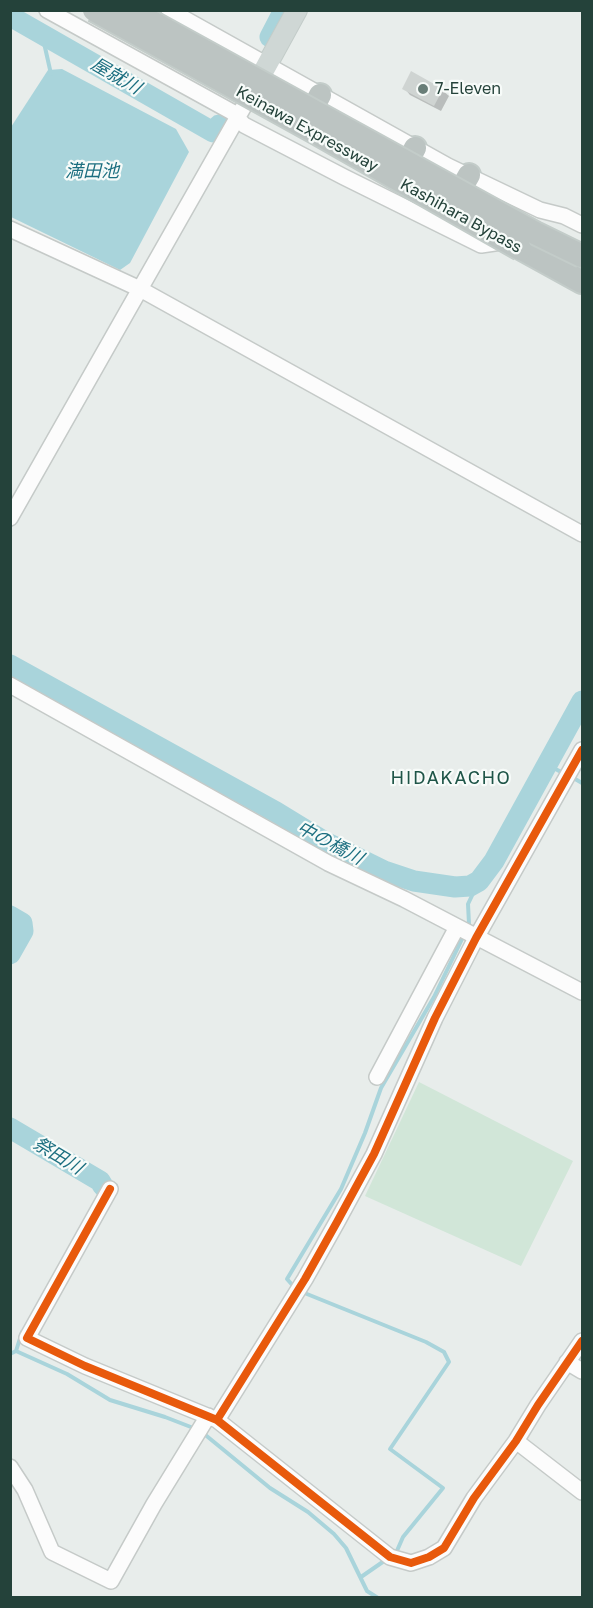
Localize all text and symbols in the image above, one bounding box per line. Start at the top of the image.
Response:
water label: 屋就川 [87,53,145,99]
place label: 7-Eleven [435,79,501,99]
street label: Keinawa Expressway [232,82,382,176]
marker: 7-Eleven [416,82,430,96]
water label: 満田池 [65,160,119,182]
street label: Kashihara Bypass [397,175,525,257]
district label: HIDAKACHO [391,767,511,789]
water label: 中の橋川 [293,817,367,869]
water label: 祭田川 [29,1133,87,1179]

